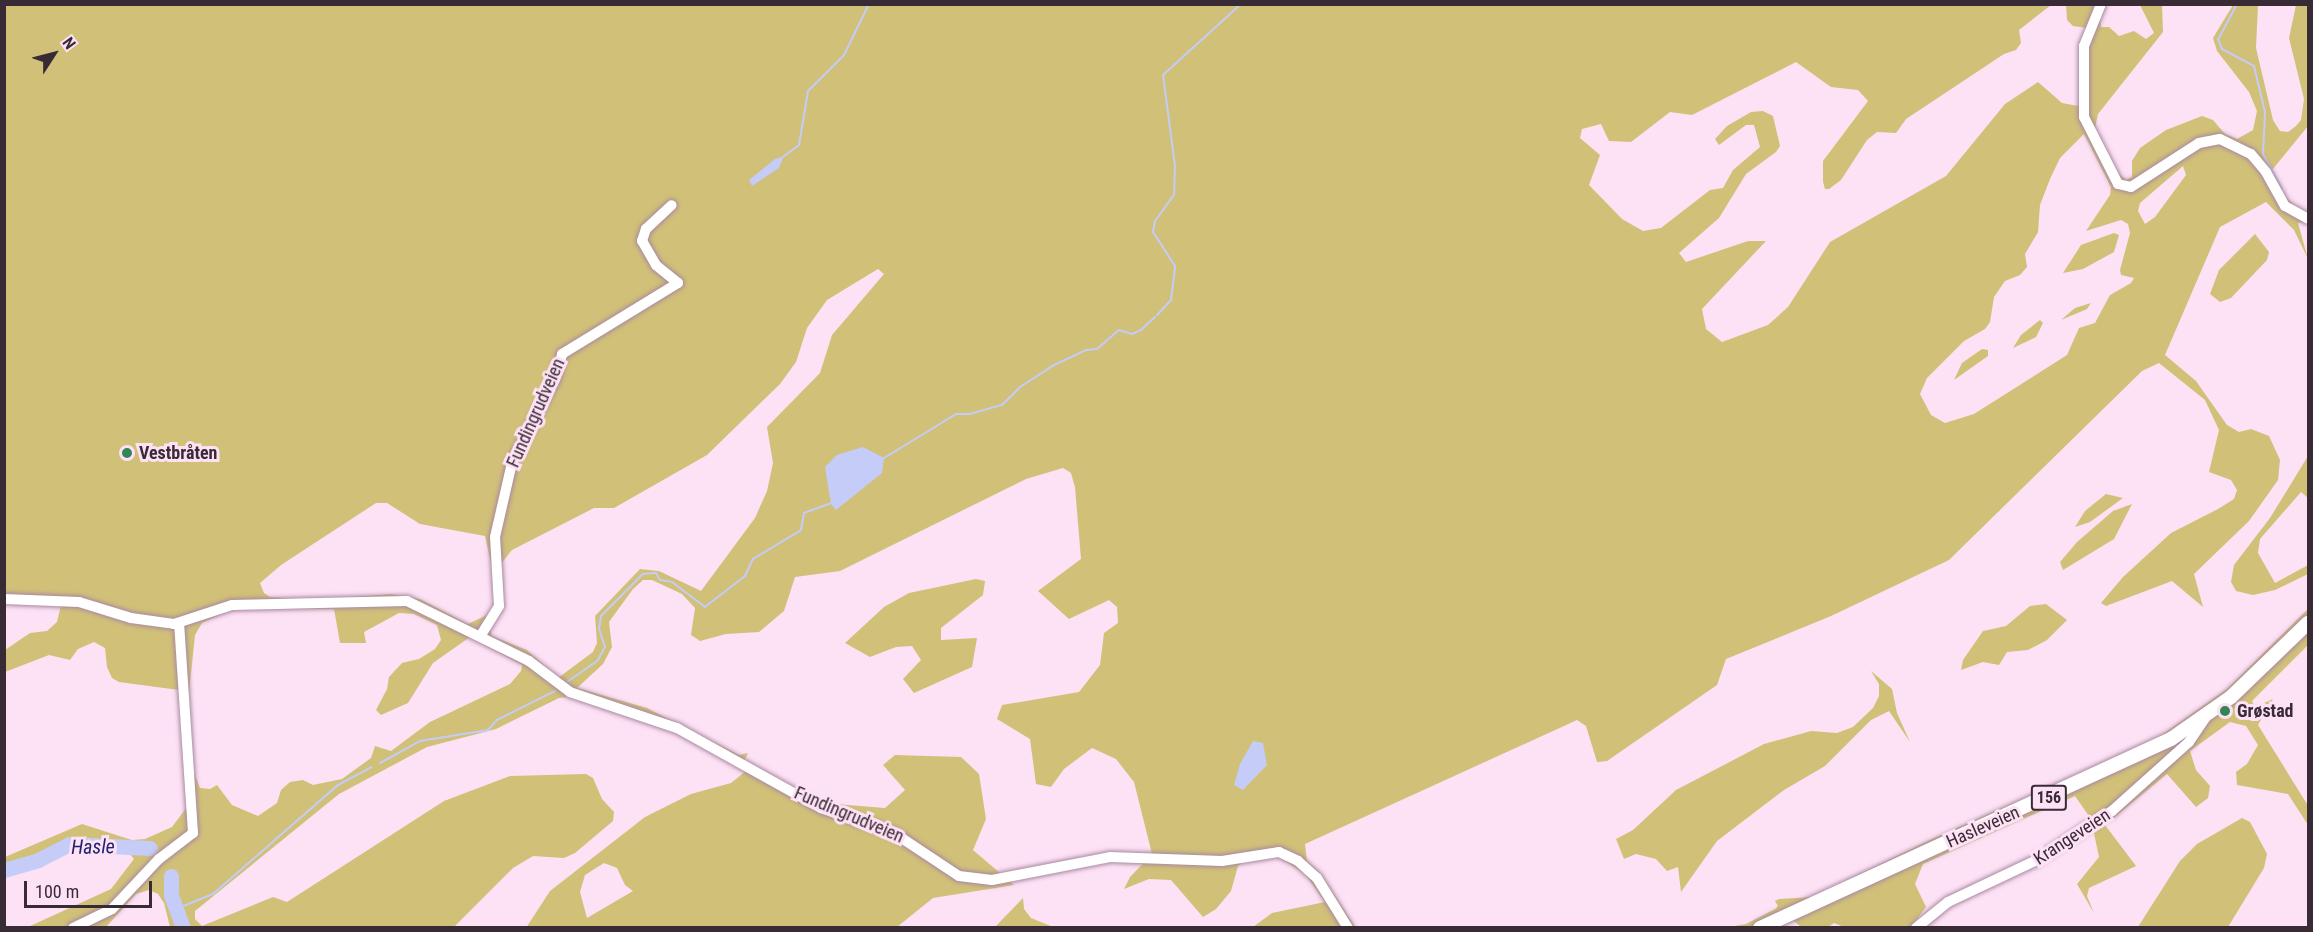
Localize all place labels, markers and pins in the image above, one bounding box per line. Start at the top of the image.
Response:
place label: Vestbråten [139,442,217,464]
marker: Vestbråten [120,446,134,460]
place label: Grøstad [2237,700,2294,722]
marker: Grøstad [2218,704,2232,718]

